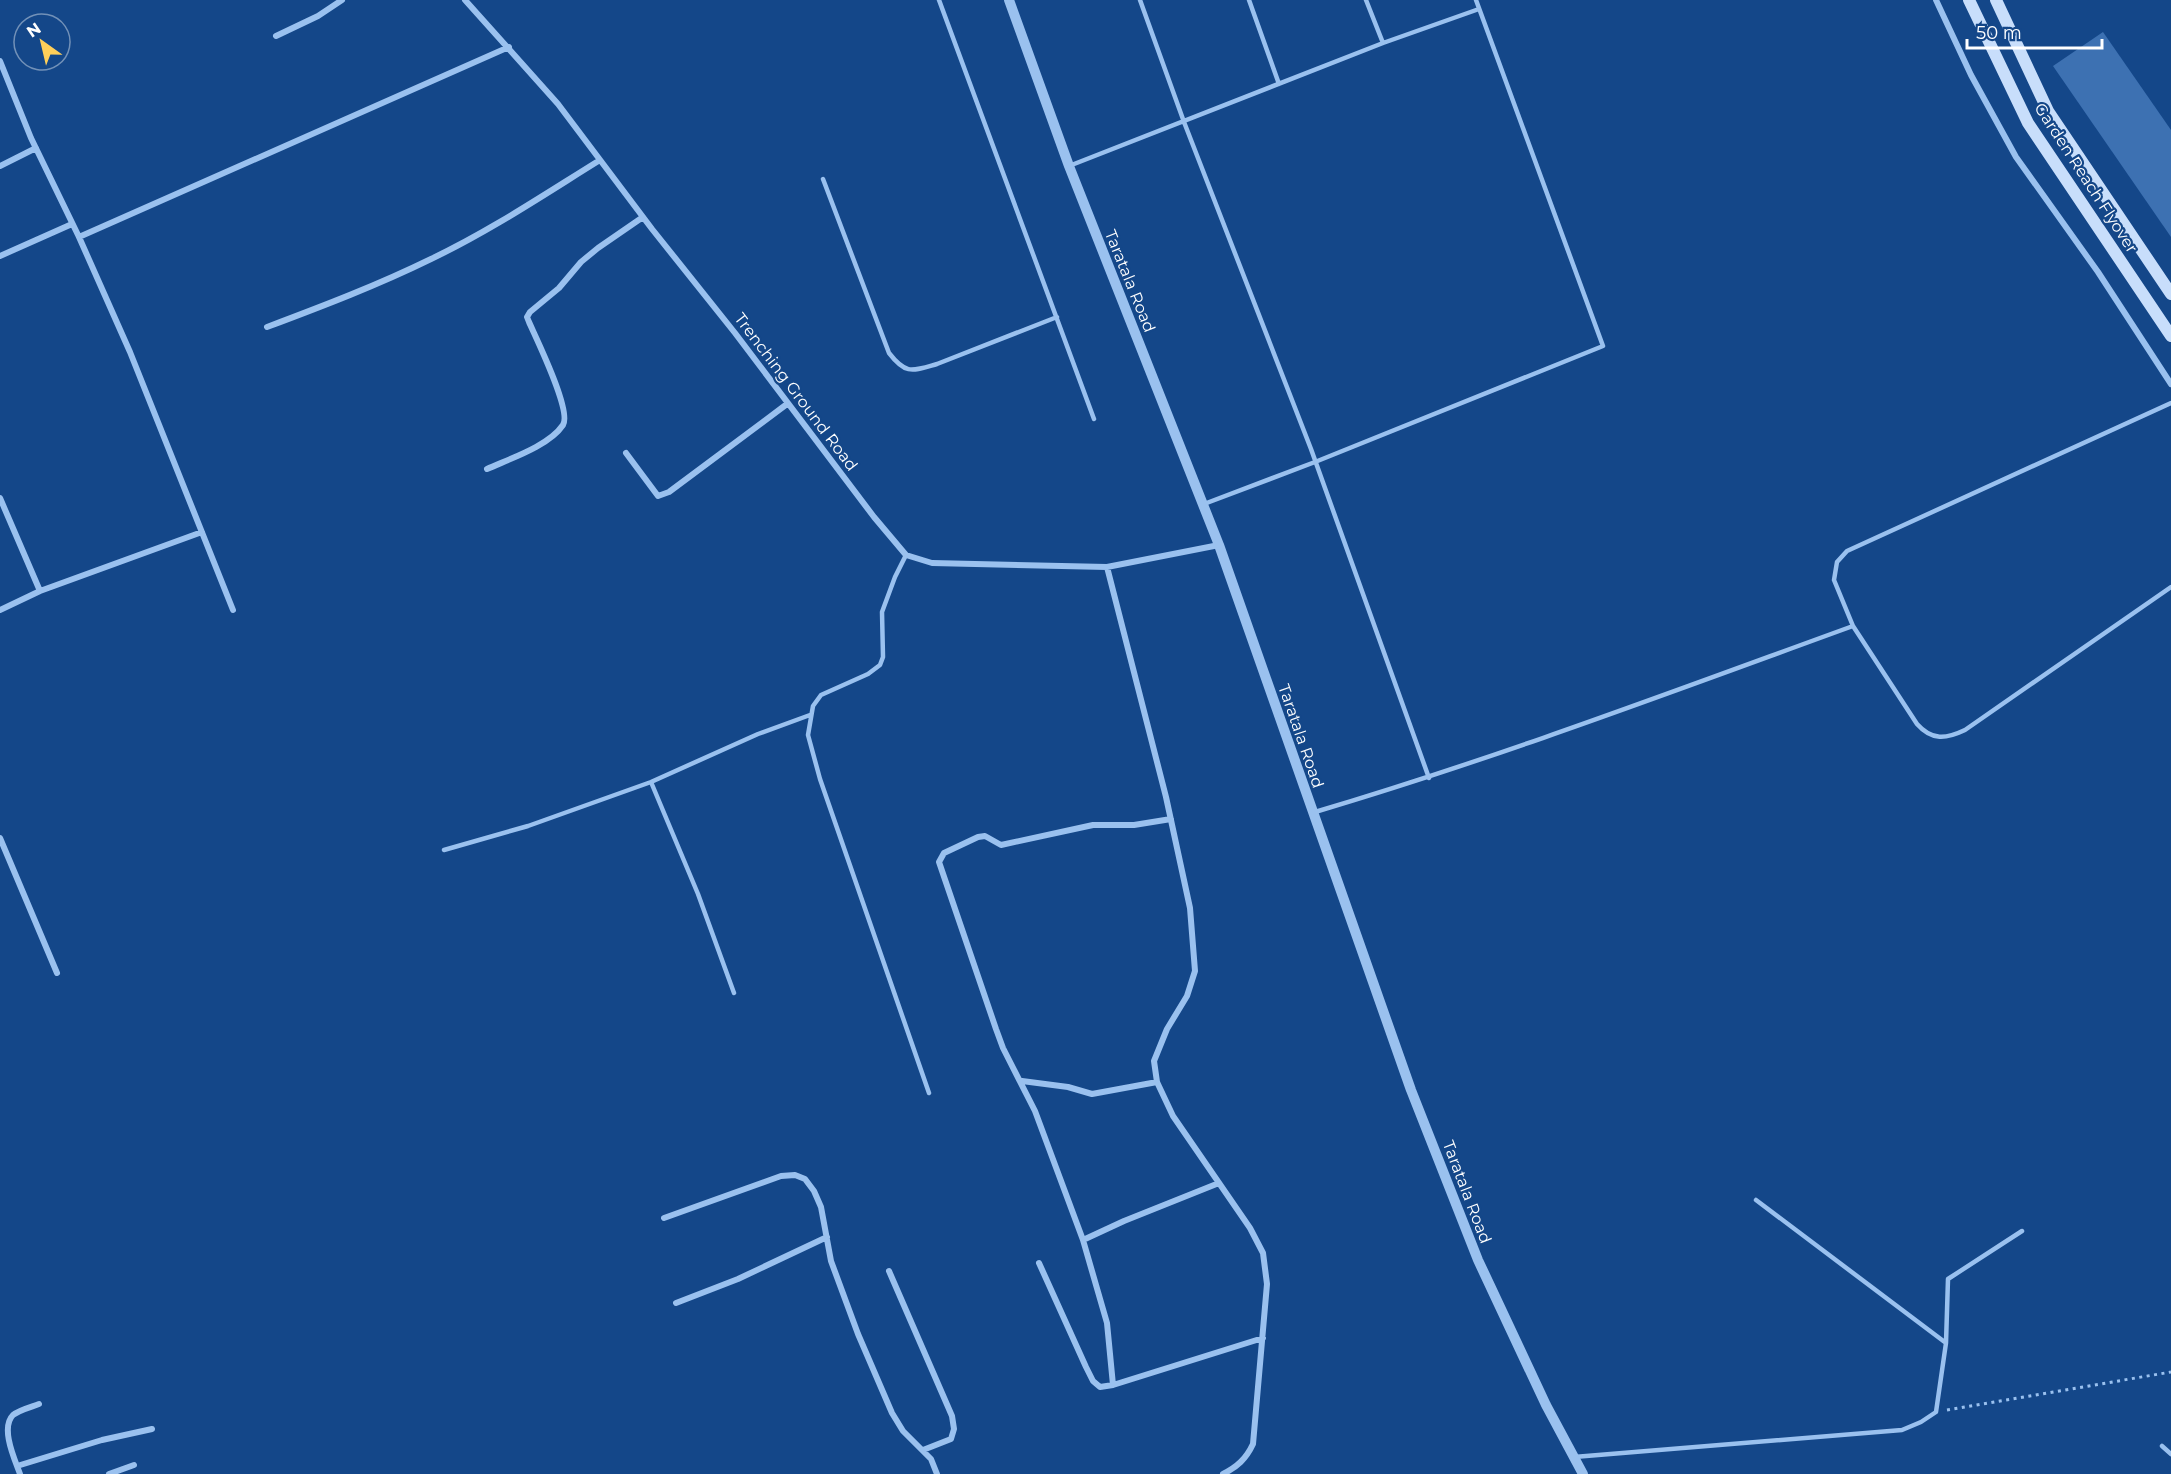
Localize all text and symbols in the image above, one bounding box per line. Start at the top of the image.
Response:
north arrow [12,12,72,72]
scale bar [1967,12,2102,50]
text: N [23,18,45,41]
text: 50 m [1976,22,2022,44]
street label: Garden Reach Flyover [2030,99,2142,257]
street label: Taratala Road [1101,227,1159,335]
street label: Trenching Ground Road [730,309,862,475]
street label: Taratala Road [1274,681,1328,791]
street label: Taratala Road [1439,1138,1495,1246]

